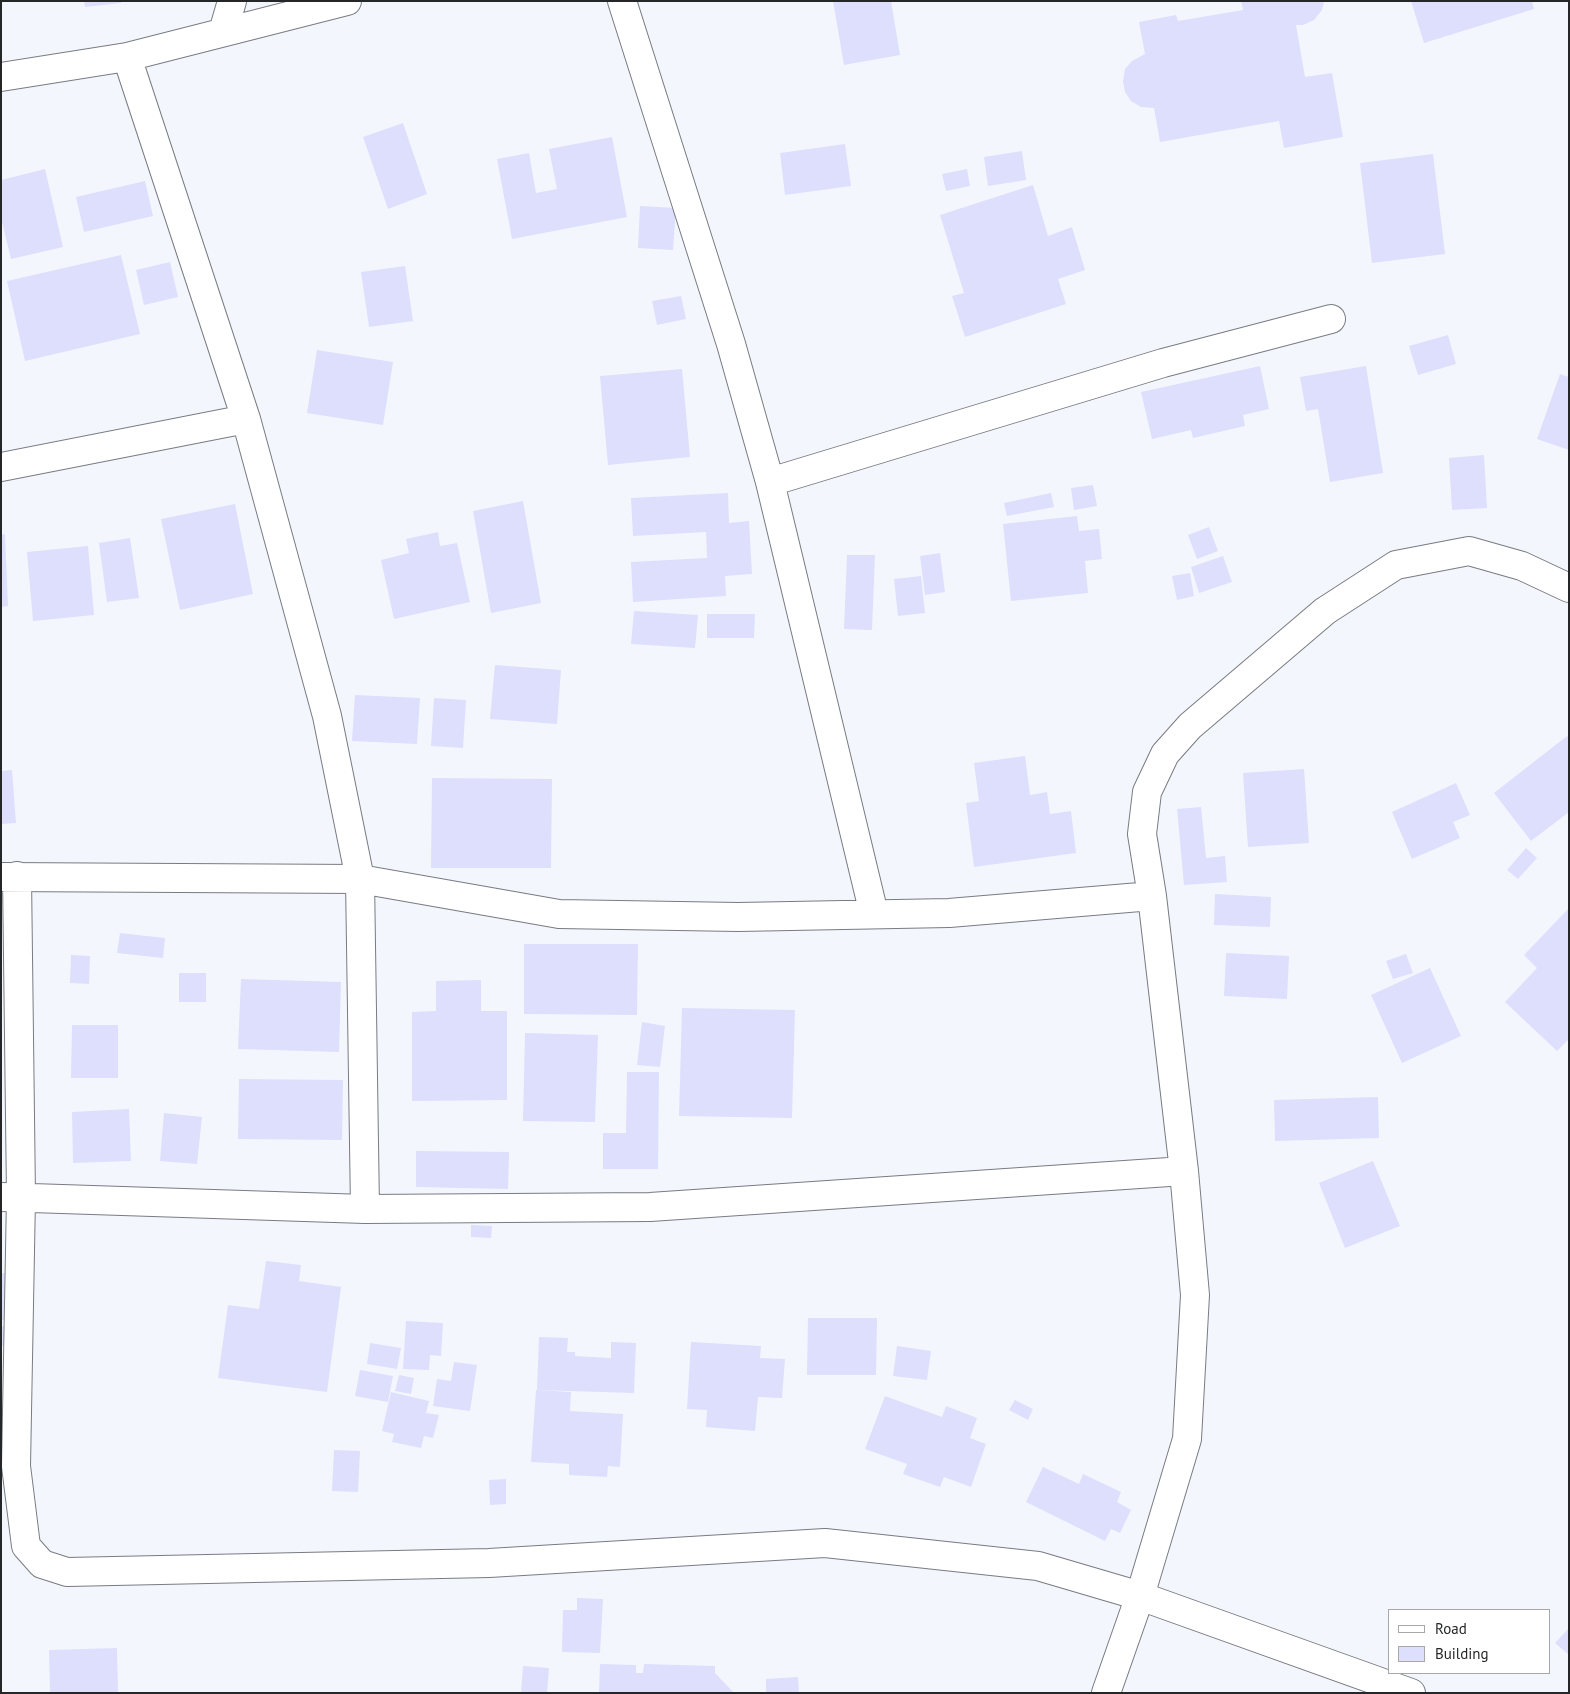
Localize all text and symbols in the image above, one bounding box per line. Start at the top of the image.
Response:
legend [1388,1609,1550,1674]
text: Road [1435,1619,1467,1638]
text: Building [1435,1644,1489,1663]

